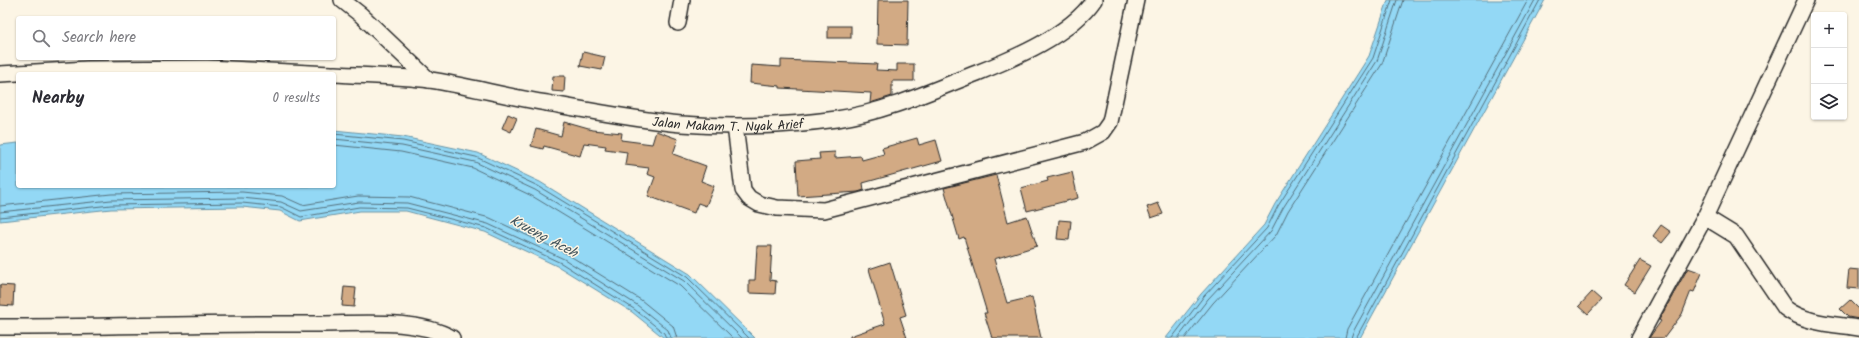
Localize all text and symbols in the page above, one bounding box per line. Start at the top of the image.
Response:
map controls [1811,12,1847,120]
button: + [1811,12,1847,48]
search box [16,16,336,60]
text: Search here [62,26,136,50]
icon: search [30,27,52,49]
button: − [1811,48,1847,84]
button: layers [1811,84,1847,120]
text: Nearby [32,85,84,112]
text: 0 results [273,88,320,109]
street label: Jalan Makam T. Nyak Arief [651,112,806,138]
water label: Krueng Aceh [506,210,583,265]

